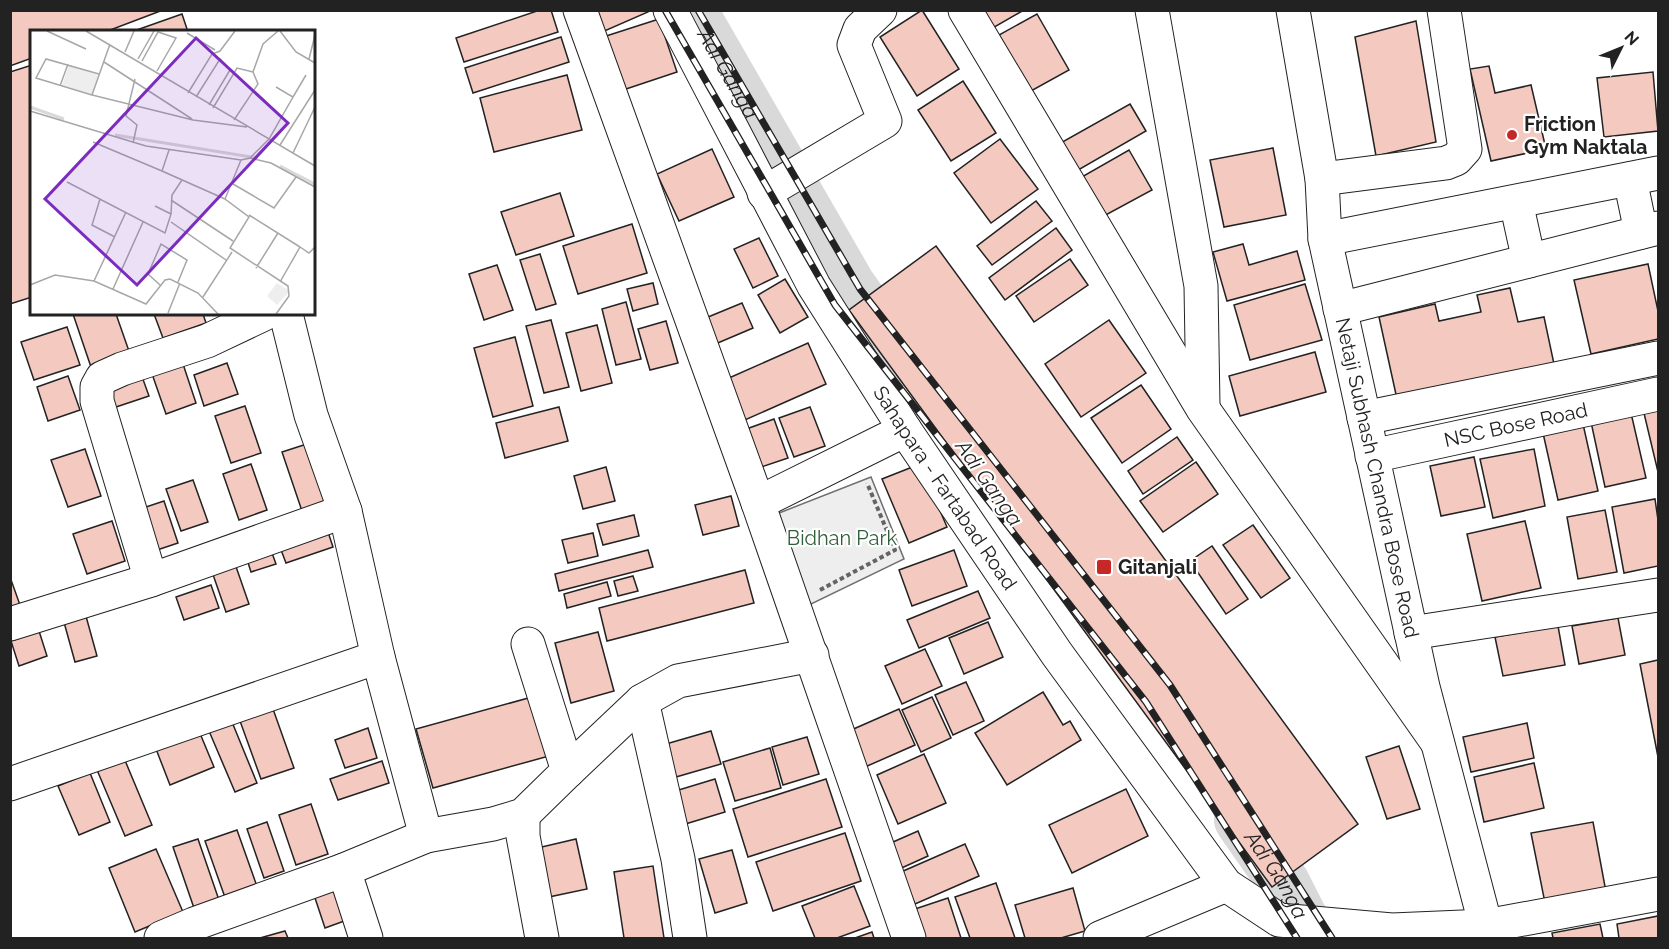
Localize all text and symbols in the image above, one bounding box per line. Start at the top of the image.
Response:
north arrow [1591,18,1651,78]
water label: Adi Ganga [692,24,764,123]
text: N [1620,27,1643,49]
inset map [30,30,315,315]
place label: Friction Gym Naktala [1524,112,1647,159]
marker: Friction Gym Naktala [1505,128,1519,142]
street label: Netaji Subhash Chandra Bose Road [1331,315,1424,640]
street label: Sahapara - Fartabad Road [868,381,1022,594]
street label: NSC Bose Road [1442,398,1590,452]
water label: Adi Ganga [950,434,1028,531]
park label: Bidhan Park [787,526,898,550]
place label: Gitanjali [1118,555,1197,579]
marker: Gitanjali [1095,558,1113,576]
water label: Adi Ganga [1239,825,1313,923]

